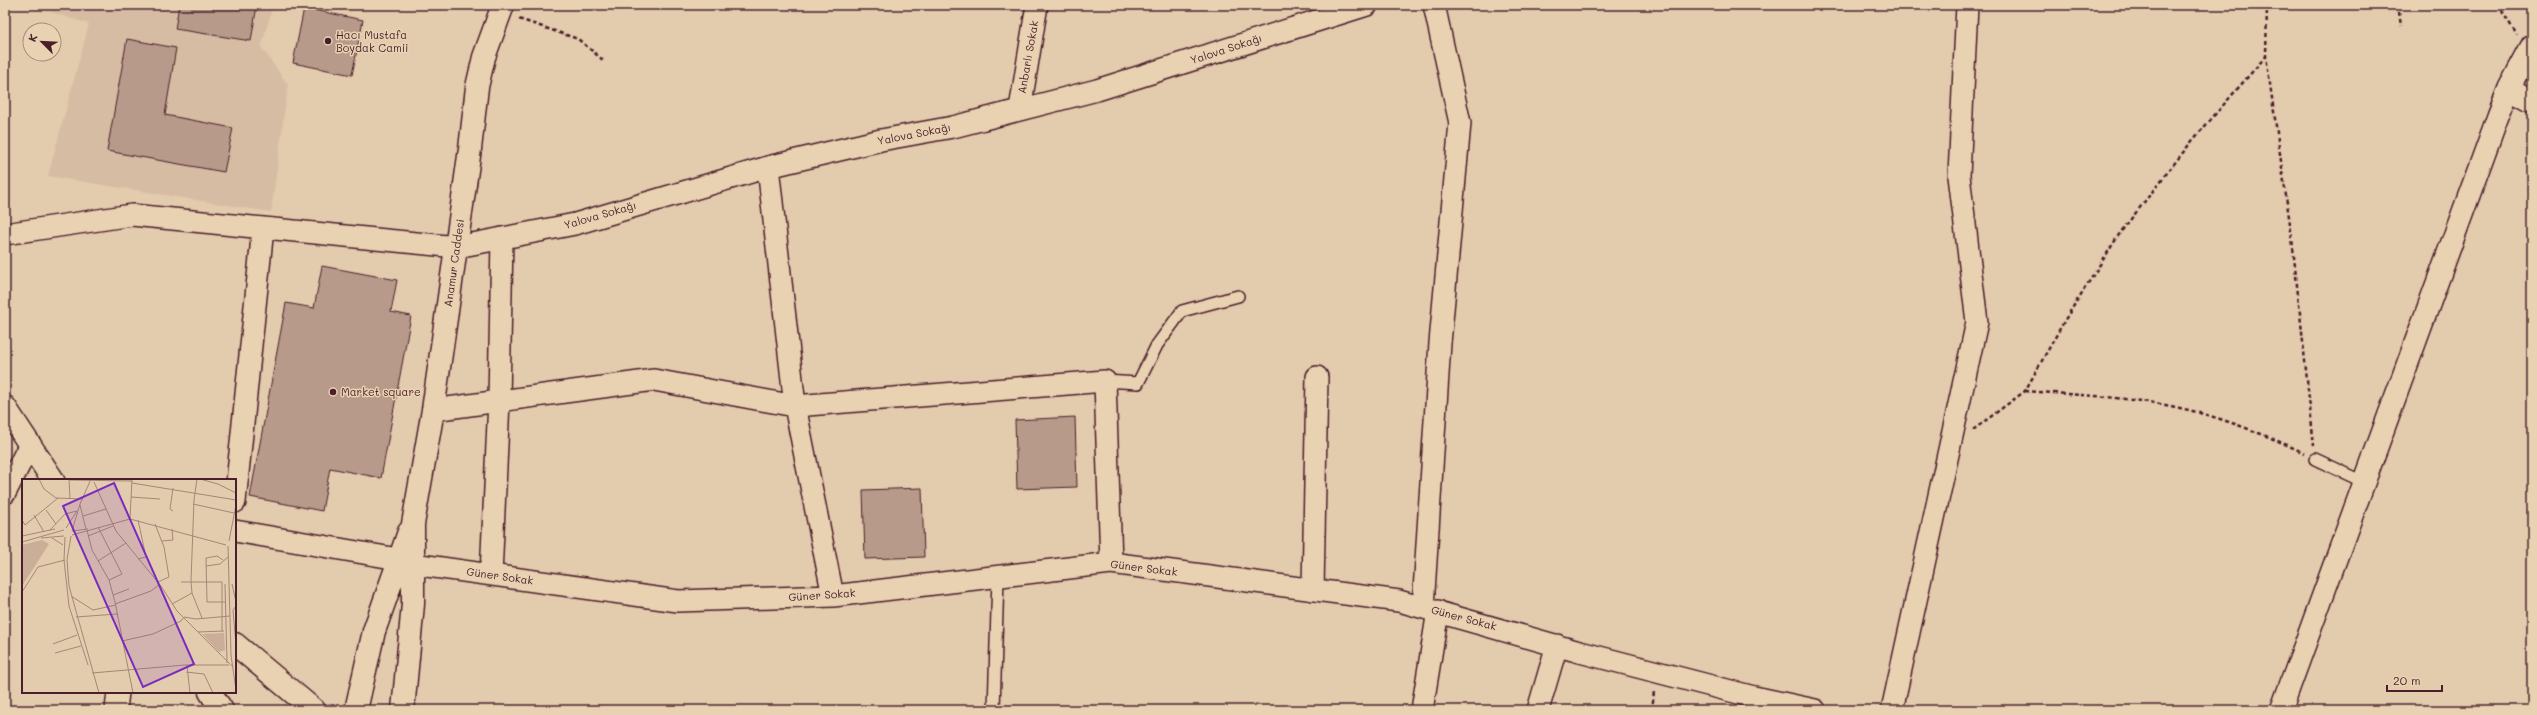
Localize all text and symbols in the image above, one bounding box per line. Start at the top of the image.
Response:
street label: Anbarlı Sokak [1014,19,1041,95]
north arrow [22,22,62,62]
place label: Hacı Mustafa Boydak Camii [336,27,409,55]
street label: Yalova Sokağı [1188,30,1264,67]
text: K [24,31,41,44]
marker: Hacı Mustafa Boydak Camii [323,36,333,46]
street label: Yalova Sokağı [876,119,952,148]
street label: Yalova Sokağı [562,197,638,232]
street label: Anamur Caddesi [440,218,467,308]
place label: Market square [341,384,421,399]
marker: Market square [328,387,338,397]
inset map [22,479,236,693]
street label: Güner Sokak [1110,556,1179,579]
street label: Güner Sokak [466,563,535,588]
street label: Güner Sokak [788,585,856,604]
street label: Güner Sokak [1430,602,1499,634]
scale bar [2387,667,2442,693]
text: 20 m [2393,672,2421,688]

